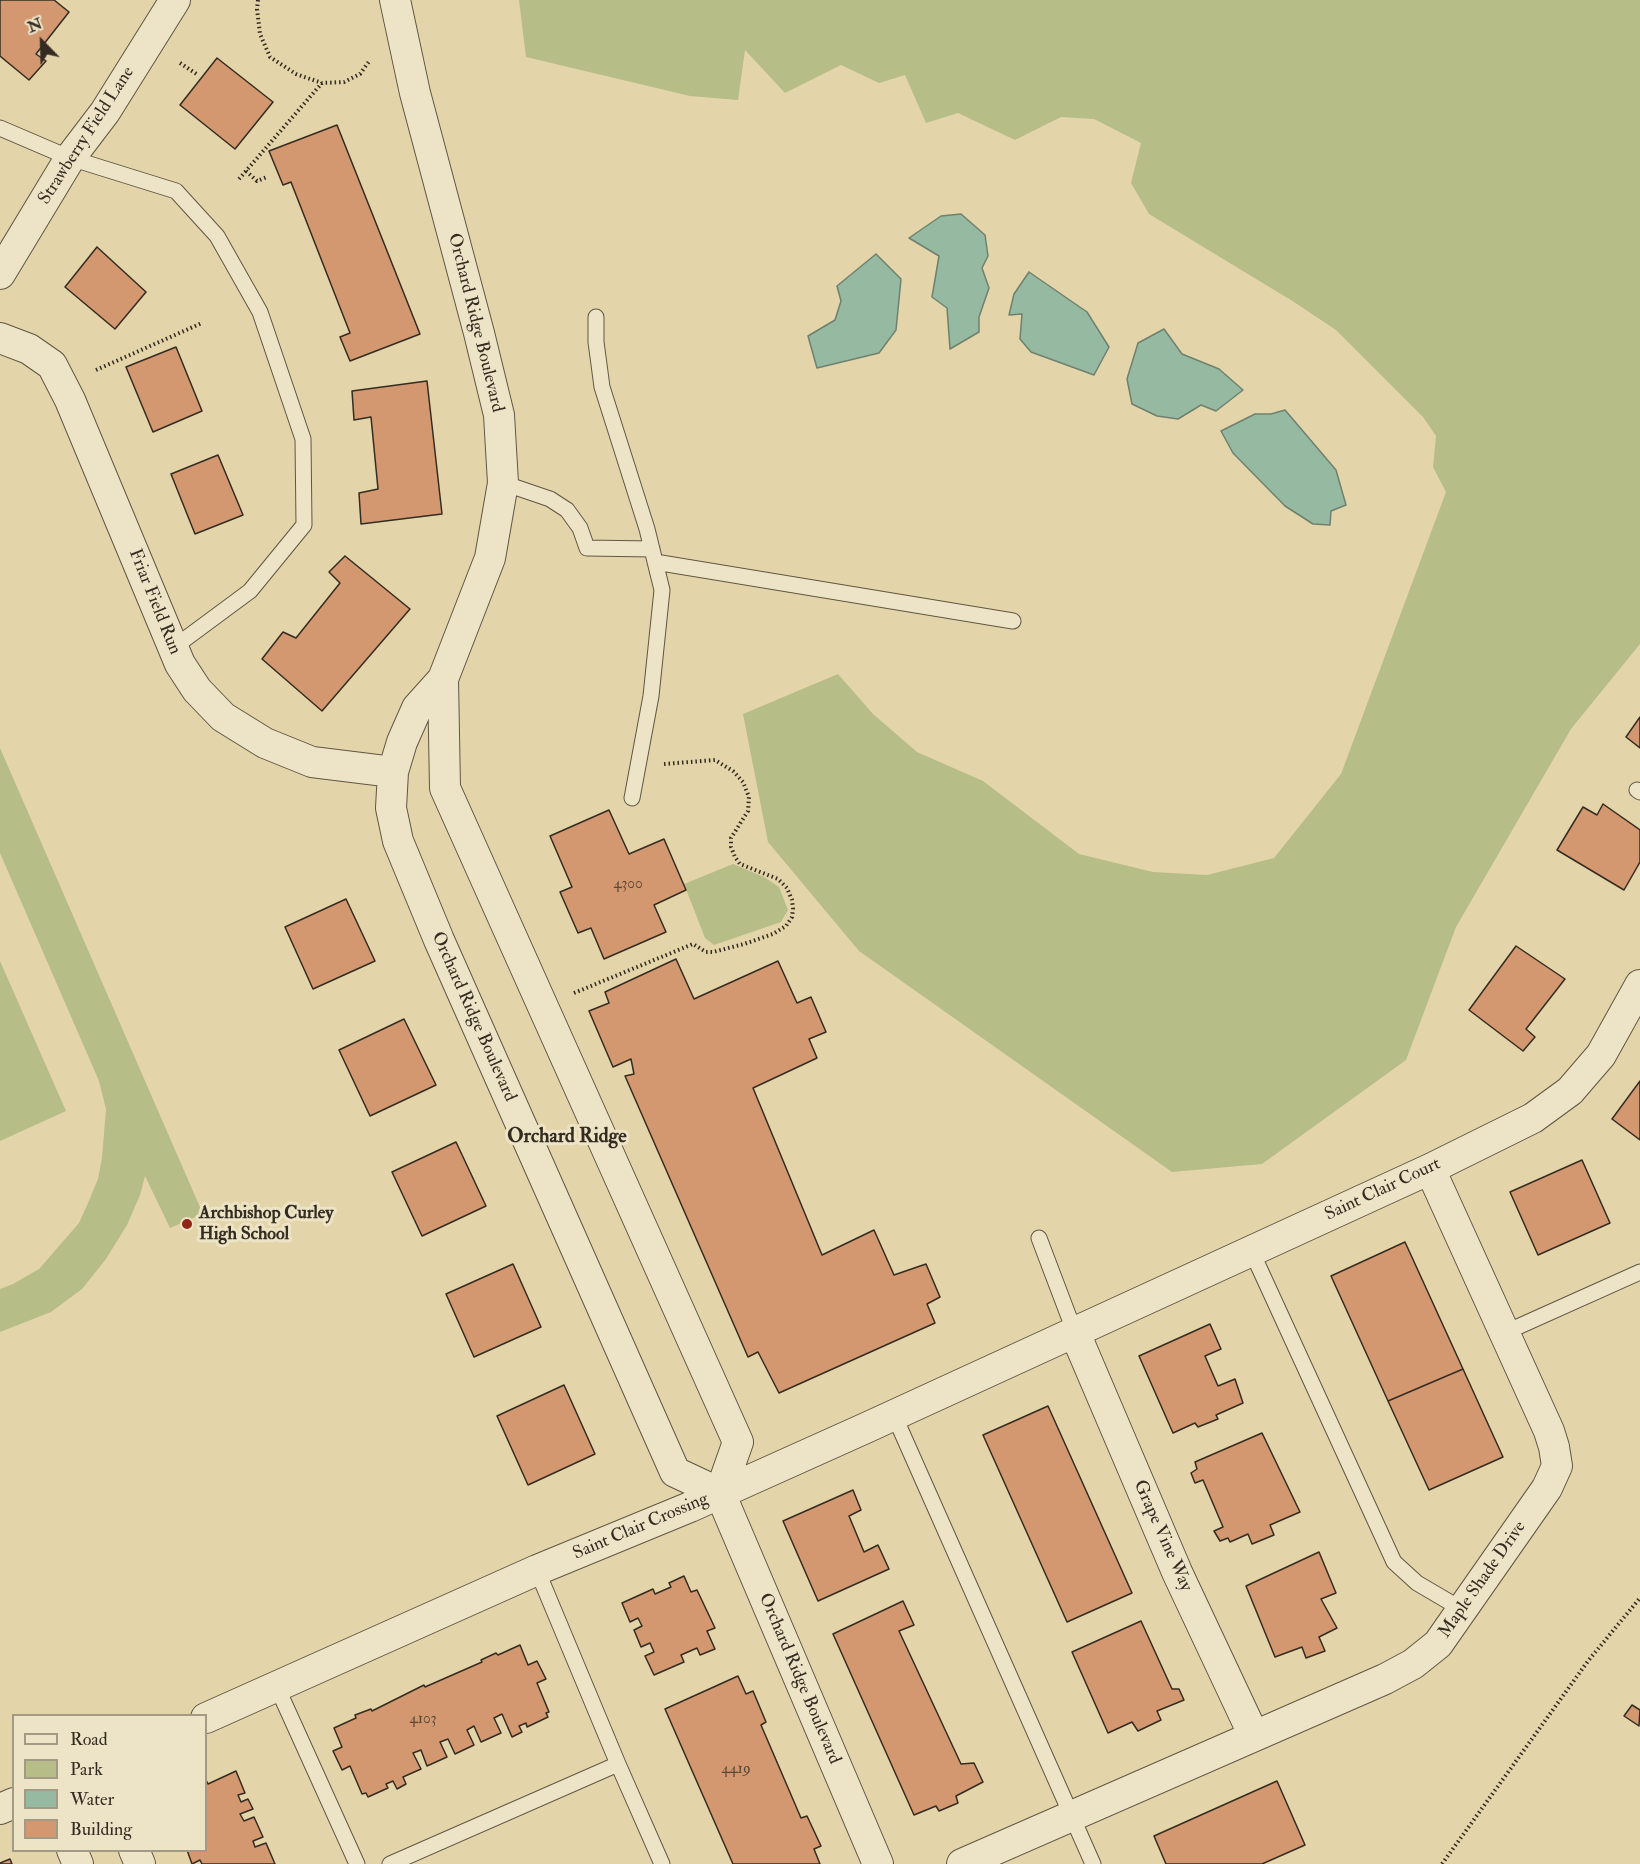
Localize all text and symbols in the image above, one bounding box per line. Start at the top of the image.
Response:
north arrow [12,12,72,72]
text: N [24,13,45,37]
street label: Strawberry Field Lane [34,63,140,209]
street label: Orchard Ridge Boulevard [442,231,508,415]
street label: Friar Field Run [123,546,185,658]
house number: 4300 [613,876,643,894]
street label: Orchard Ridge Boulevard [426,929,520,1105]
district label: Orchard Ridge [507,1126,627,1150]
street label: Saint Clair Court [1322,1154,1444,1226]
place label: Archbishop Curley High School [199,1203,333,1246]
marker: Archbishop Curley High School [180,1217,194,1231]
street label: Grape Vine Way [1128,1477,1196,1595]
street label: Saint Clair Crossing [570,1489,712,1565]
street label: Maple Shade Drive [1435,1517,1531,1643]
street label: Orchard Ridge Boulevard [753,1590,845,1768]
house number: 4103 [410,1711,436,1729]
legend [12,1714,207,1852]
text: Road [70,1728,108,1751]
text: Park [70,1758,103,1781]
house number: 4419 [721,1761,751,1779]
text: Water [70,1788,114,1811]
text: Building [70,1818,132,1841]

